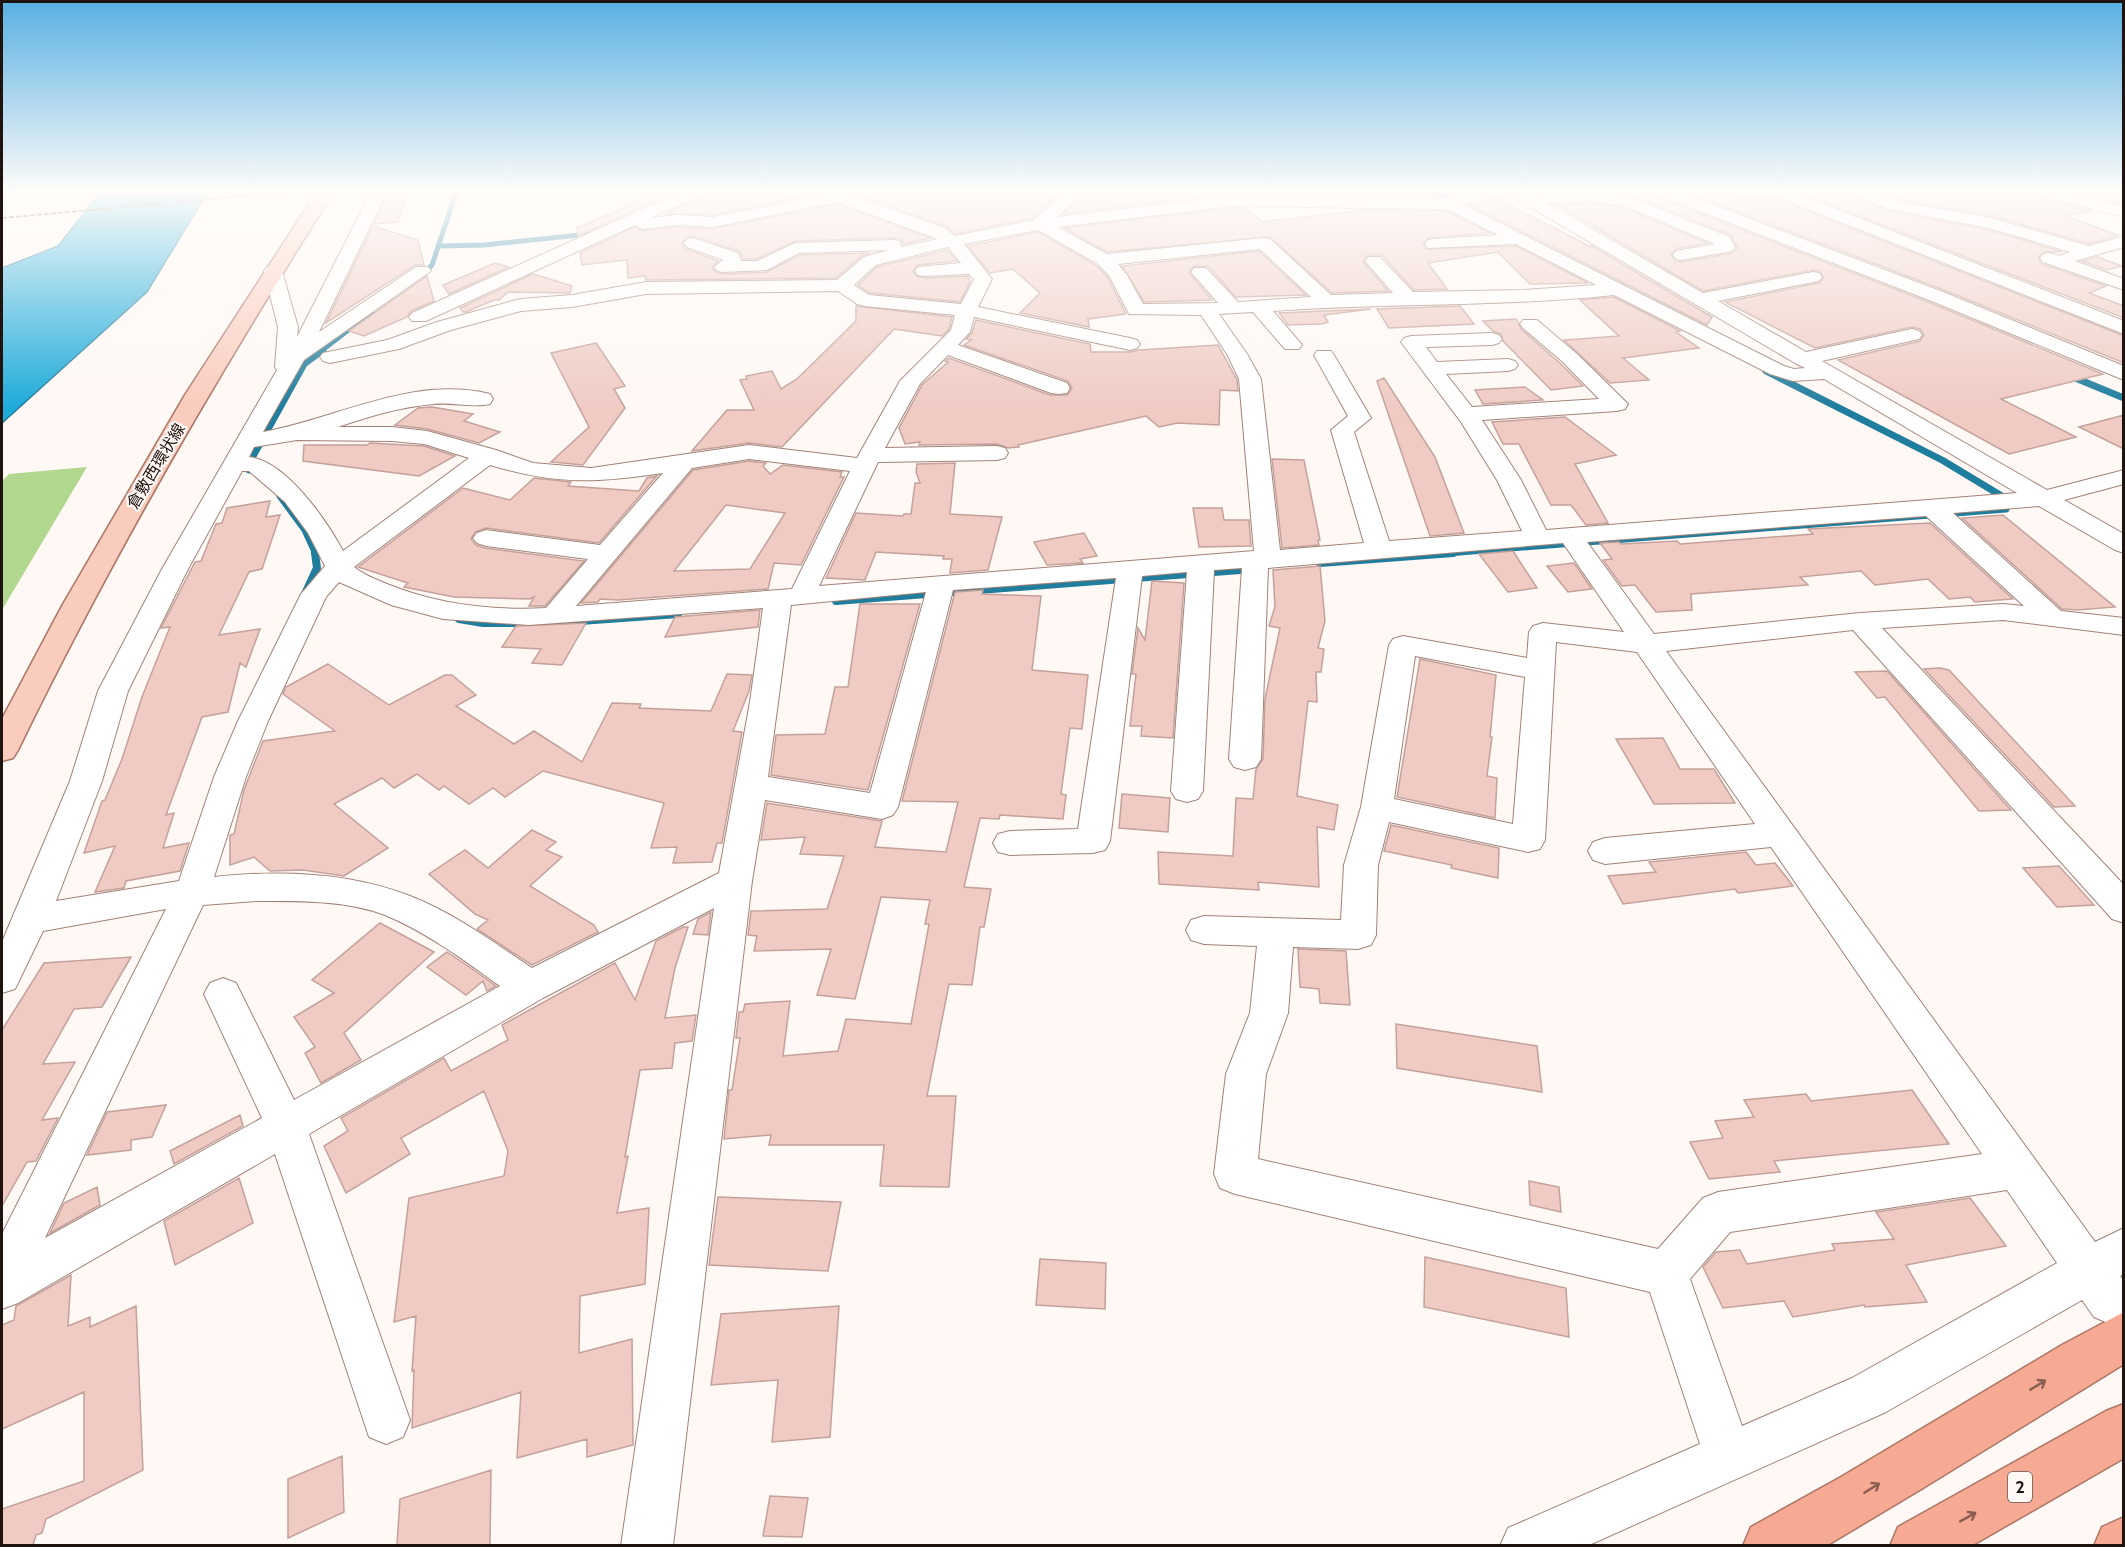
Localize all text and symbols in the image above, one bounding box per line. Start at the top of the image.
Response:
street label: 倉敷西環状線 [123,420,189,512]
one-way arrow [2029,1379,2046,1391]
road number: 2 [2008,1472,2032,1502]
one-way arrow [1863,1481,1880,1493]
one-way arrow [1959,1511,1976,1523]

